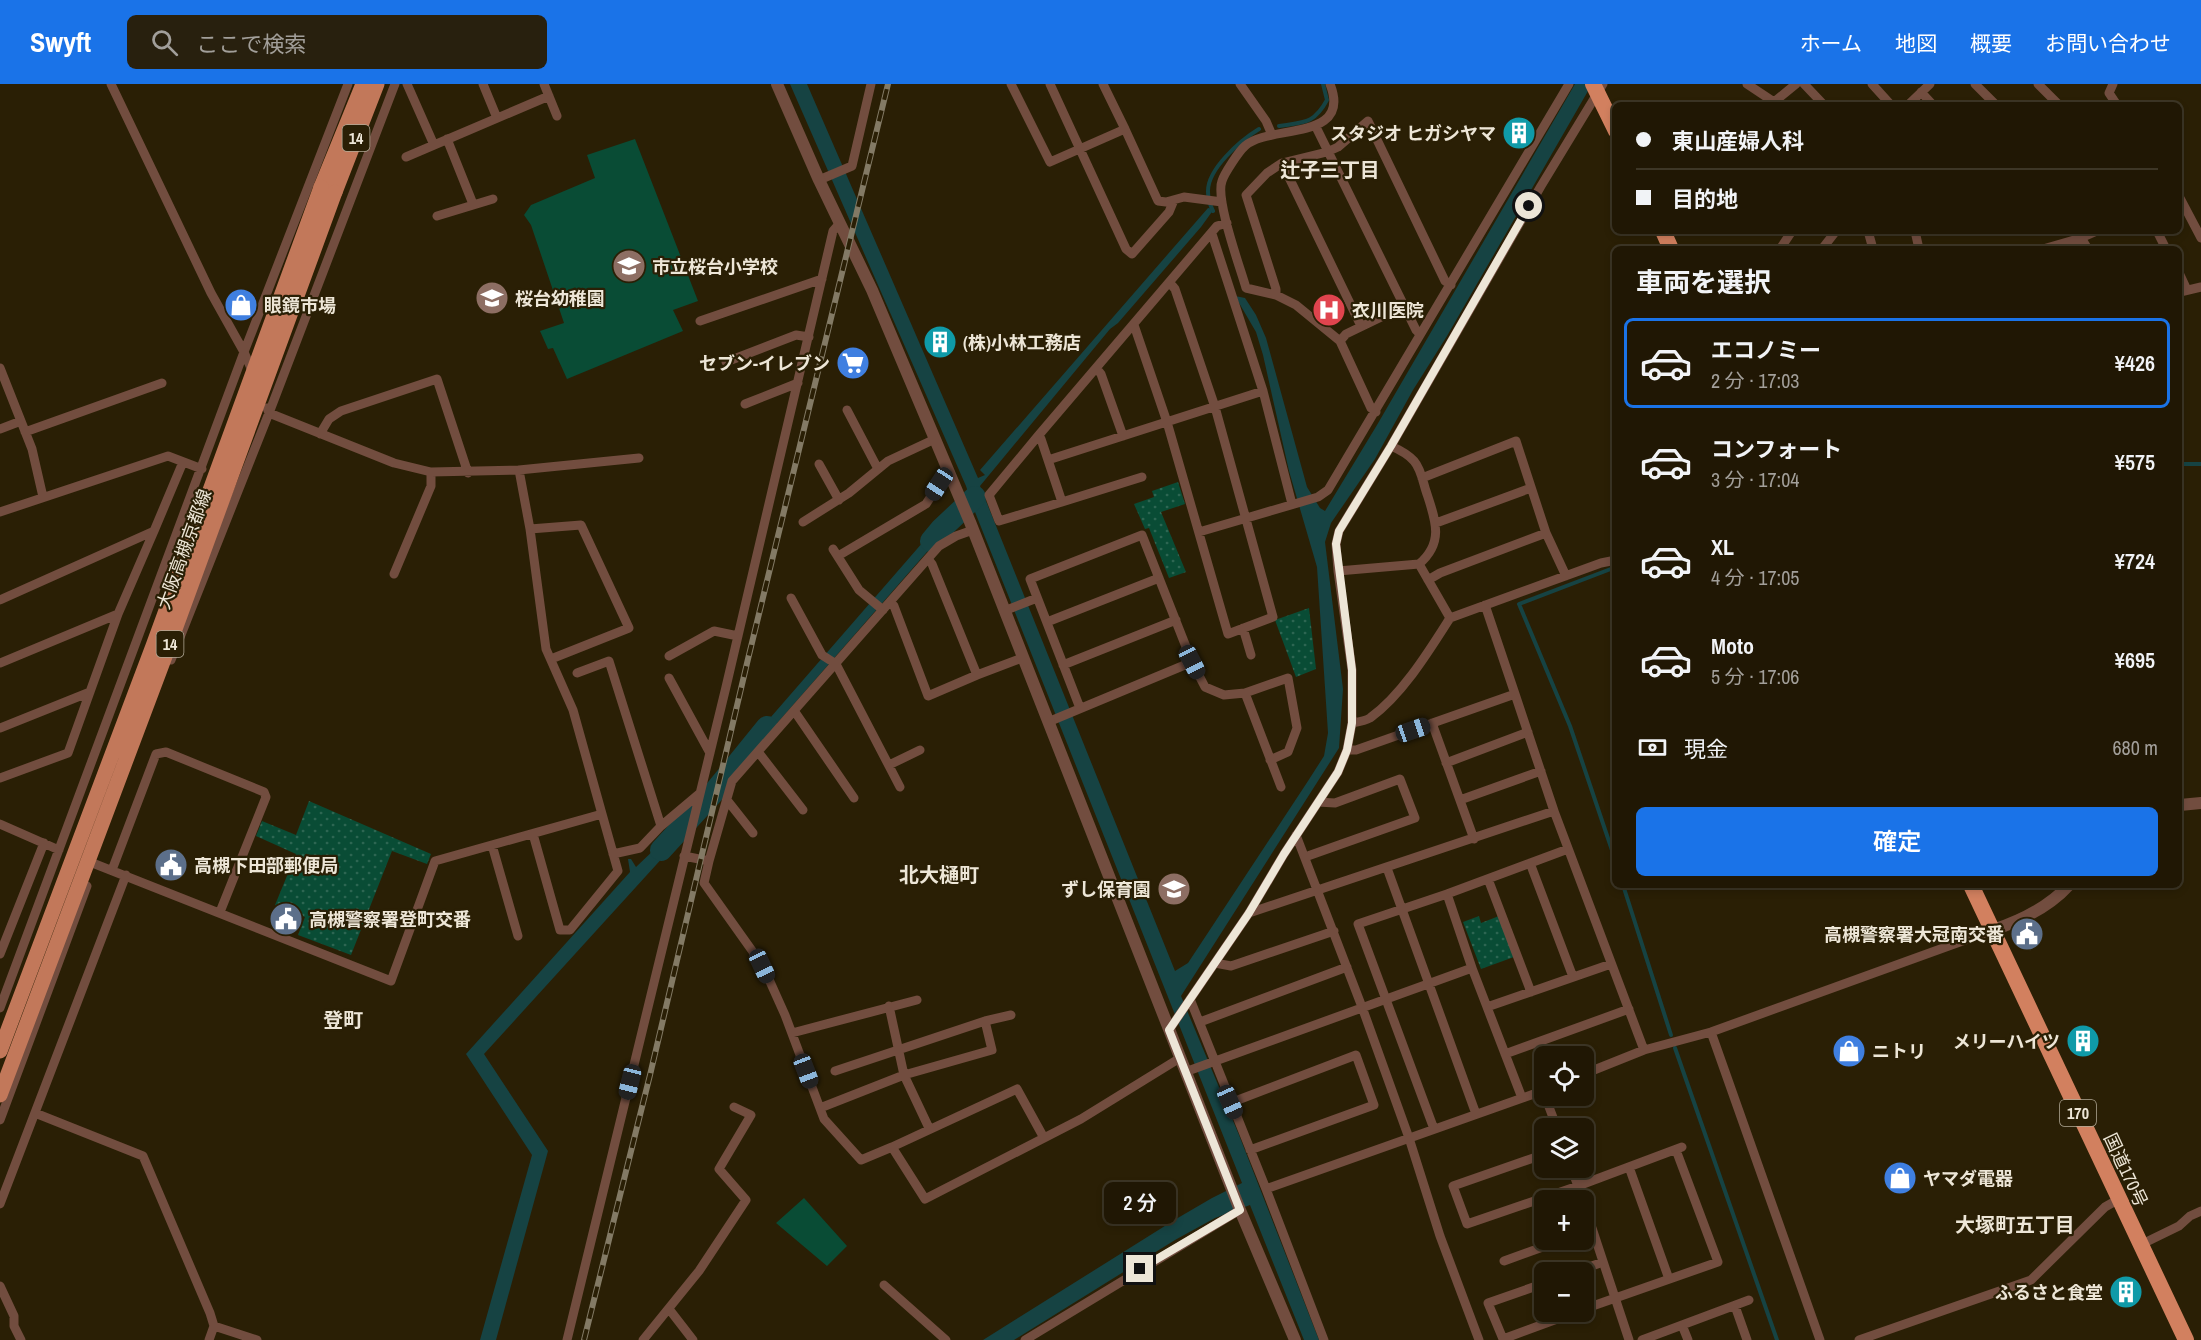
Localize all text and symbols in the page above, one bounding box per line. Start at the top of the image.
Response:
search box [127,15,547,69]
text: Swyft [30,23,91,61]
icon: search [148,26,181,59]
text: ここで検索 [196,29,306,59]
text: ホーム [1800,29,1862,58]
text: 地図 [1895,29,1937,58]
text: 概要 [1970,29,2012,58]
text: お問い合わせ [2045,29,2171,58]
building icon: スタジオ ヒガシヤマ [1501,115,1537,151]
place label: スタジオ ヒガシヤマ [1330,121,1496,146]
road number: 14 [342,125,370,151]
text: 東山産婦人科 [1672,126,1804,156]
district label: 辻子三丁目 [1280,156,1380,183]
text: 目的地 [1672,184,1738,214]
route start [1515,192,1542,219]
school or university icon: 市立桜台小学校 [611,248,647,284]
place label: 市立桜台小学校 [652,254,778,279]
text: 車両を選択 [1636,264,1771,300]
school or university icon: 桜台幼稚園 [474,280,510,316]
place label: 桜台幼稚園 [515,286,605,311]
shop icon: 眼鏡市場 [223,287,259,323]
hospital icon: 衣川医院 [1311,292,1347,328]
place label: 眼鏡市場 [264,293,336,318]
place label: 衣川医院 [1352,298,1424,323]
building icon: (株)小林工務店 [922,324,958,360]
place label: (株)小林工務店 [963,330,1081,355]
text: エコノミー [1711,335,1821,365]
icon: car [1639,336,1693,390]
supermarket icon: セブン-イレブン [835,345,871,381]
text: ¥426 [2115,348,2155,378]
place label: セブン-イレブン [699,351,830,376]
text: 2 分 · 17:03 [1711,367,1799,394]
text: コンフォート [1711,434,1842,464]
icon: car [1639,435,1693,489]
text: ¥575 [2115,447,2155,477]
car [922,464,956,504]
text: 3 分 · 17:04 [1711,466,1799,493]
street label: 大阪高槻京都線 [151,486,217,612]
text: XL [1711,532,1734,562]
icon: car [1639,534,1693,588]
text: ¥724 [2115,546,2155,576]
text: 4 分 · 17:05 [1711,564,1799,591]
road number: 14 [156,631,184,657]
text: Moto [1711,631,1754,661]
icon: car [1639,633,1693,687]
car [1176,642,1208,682]
text: ¥695 [2115,645,2155,675]
text: 5 分 · 17:06 [1711,663,1799,690]
car [1393,716,1433,744]
icon: cash [1636,731,1669,764]
text: 現金 [1684,734,1728,764]
text: 680 m [2112,734,2158,761]
button: 確定 [1636,807,2158,876]
public building icon: 高槻下田部郵便局 [153,847,189,883]
place label: 高槻下田部郵便局 [194,853,338,878]
district label: 北大樋町 [899,861,979,888]
school or university icon: ずし保育園 [1156,871,1192,907]
place label: ずし保育園 [1061,877,1151,902]
public building icon: 高槻警察署登町交番 [268,901,304,937]
place label: 高槻警察署登町交番 [309,907,471,932]
public building icon: 高槻警察署大冠南交番 [2009,916,2045,952]
place label: 高槻警察署大冠南交番 [1824,922,2004,947]
car [746,946,778,986]
district label: 登町 [323,1006,363,1033]
building icon: メリーハイツ [2065,1023,2101,1059]
place label: メリーハイツ [1953,1029,2060,1054]
shop icon: ニトリ [1831,1033,1867,1069]
place label: ニトリ [1872,1039,1926,1064]
map controls [1534,1046,1594,1322]
button: locate [1534,1046,1594,1106]
car [791,1051,821,1091]
car [617,1062,643,1102]
car [1214,1082,1246,1122]
road number: 170 [2060,1100,2096,1126]
button: layers [1534,1118,1594,1178]
street label: 国道170号 [2098,1129,2154,1211]
shop icon: ヤマダ電器 [1882,1160,1918,1196]
place label: ヤマダ電器 [1923,1166,2013,1191]
callout: 2 分 [1104,1182,1176,1224]
text: 2 分 [1123,1189,1157,1216]
button: + [1534,1190,1594,1250]
district label: 大塚町五丁目 [1955,1211,2075,1238]
route end [1126,1255,1153,1282]
button: − [1534,1262,1594,1322]
building icon: ふるさと食堂 [2108,1274,2144,1310]
place label: ふるさと食堂 [1995,1280,2103,1305]

